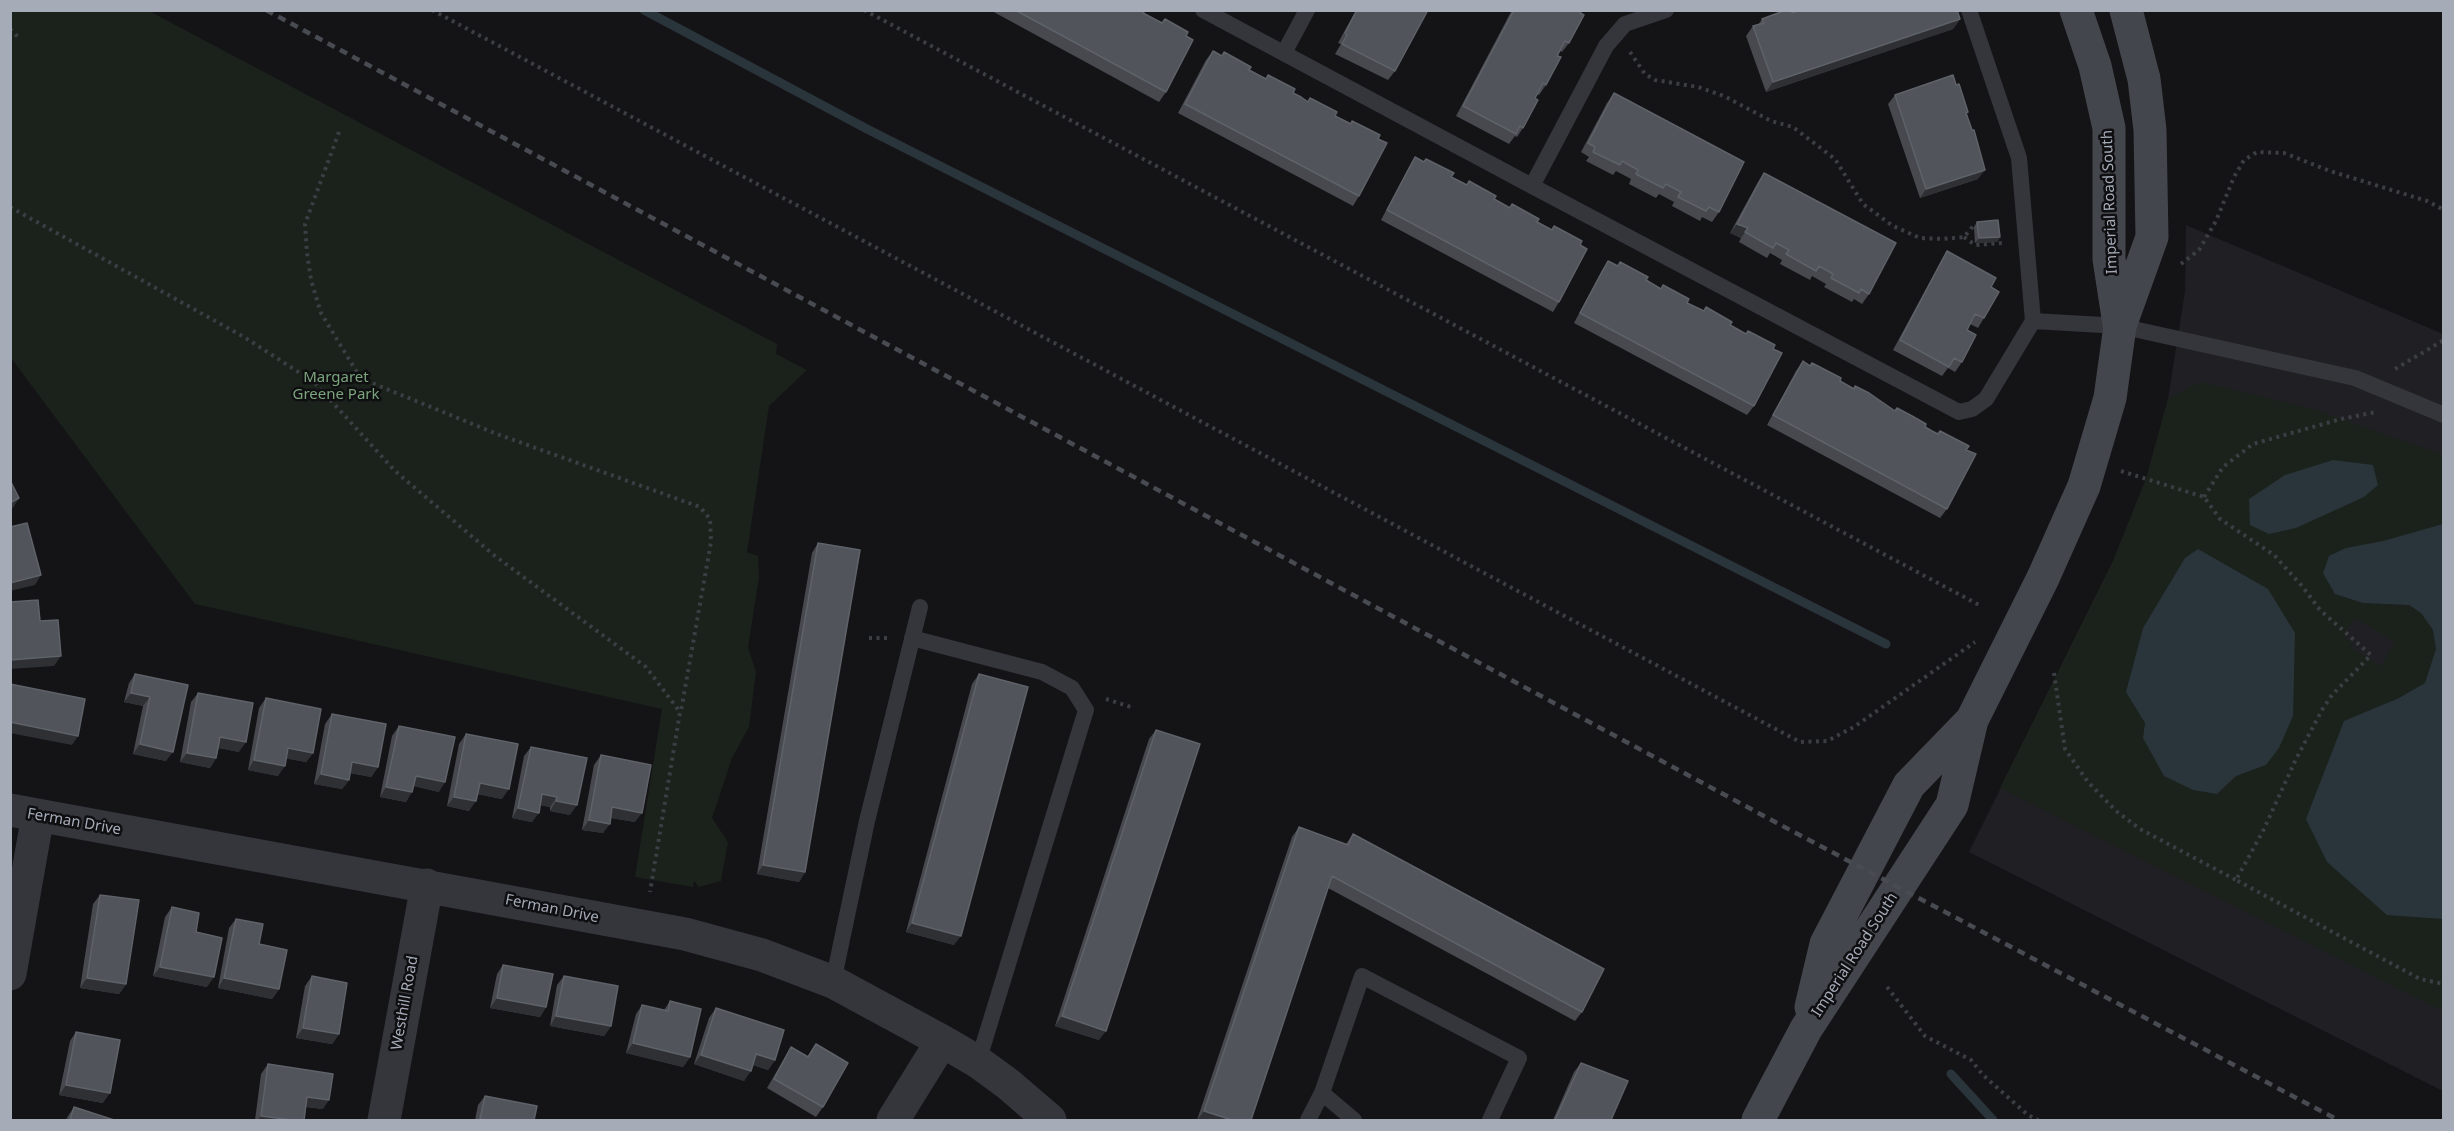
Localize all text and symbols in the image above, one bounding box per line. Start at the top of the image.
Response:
street label: Imperial Road South [2098,130,2122,274]
park label: Margaret Greene Park [292,369,380,404]
street label: Ferman Drive [26,805,122,839]
street label: Imperial Road South [1808,890,1902,1020]
street label: Ferman Drive [504,891,600,927]
street label: Westhill Road [388,954,422,1052]

